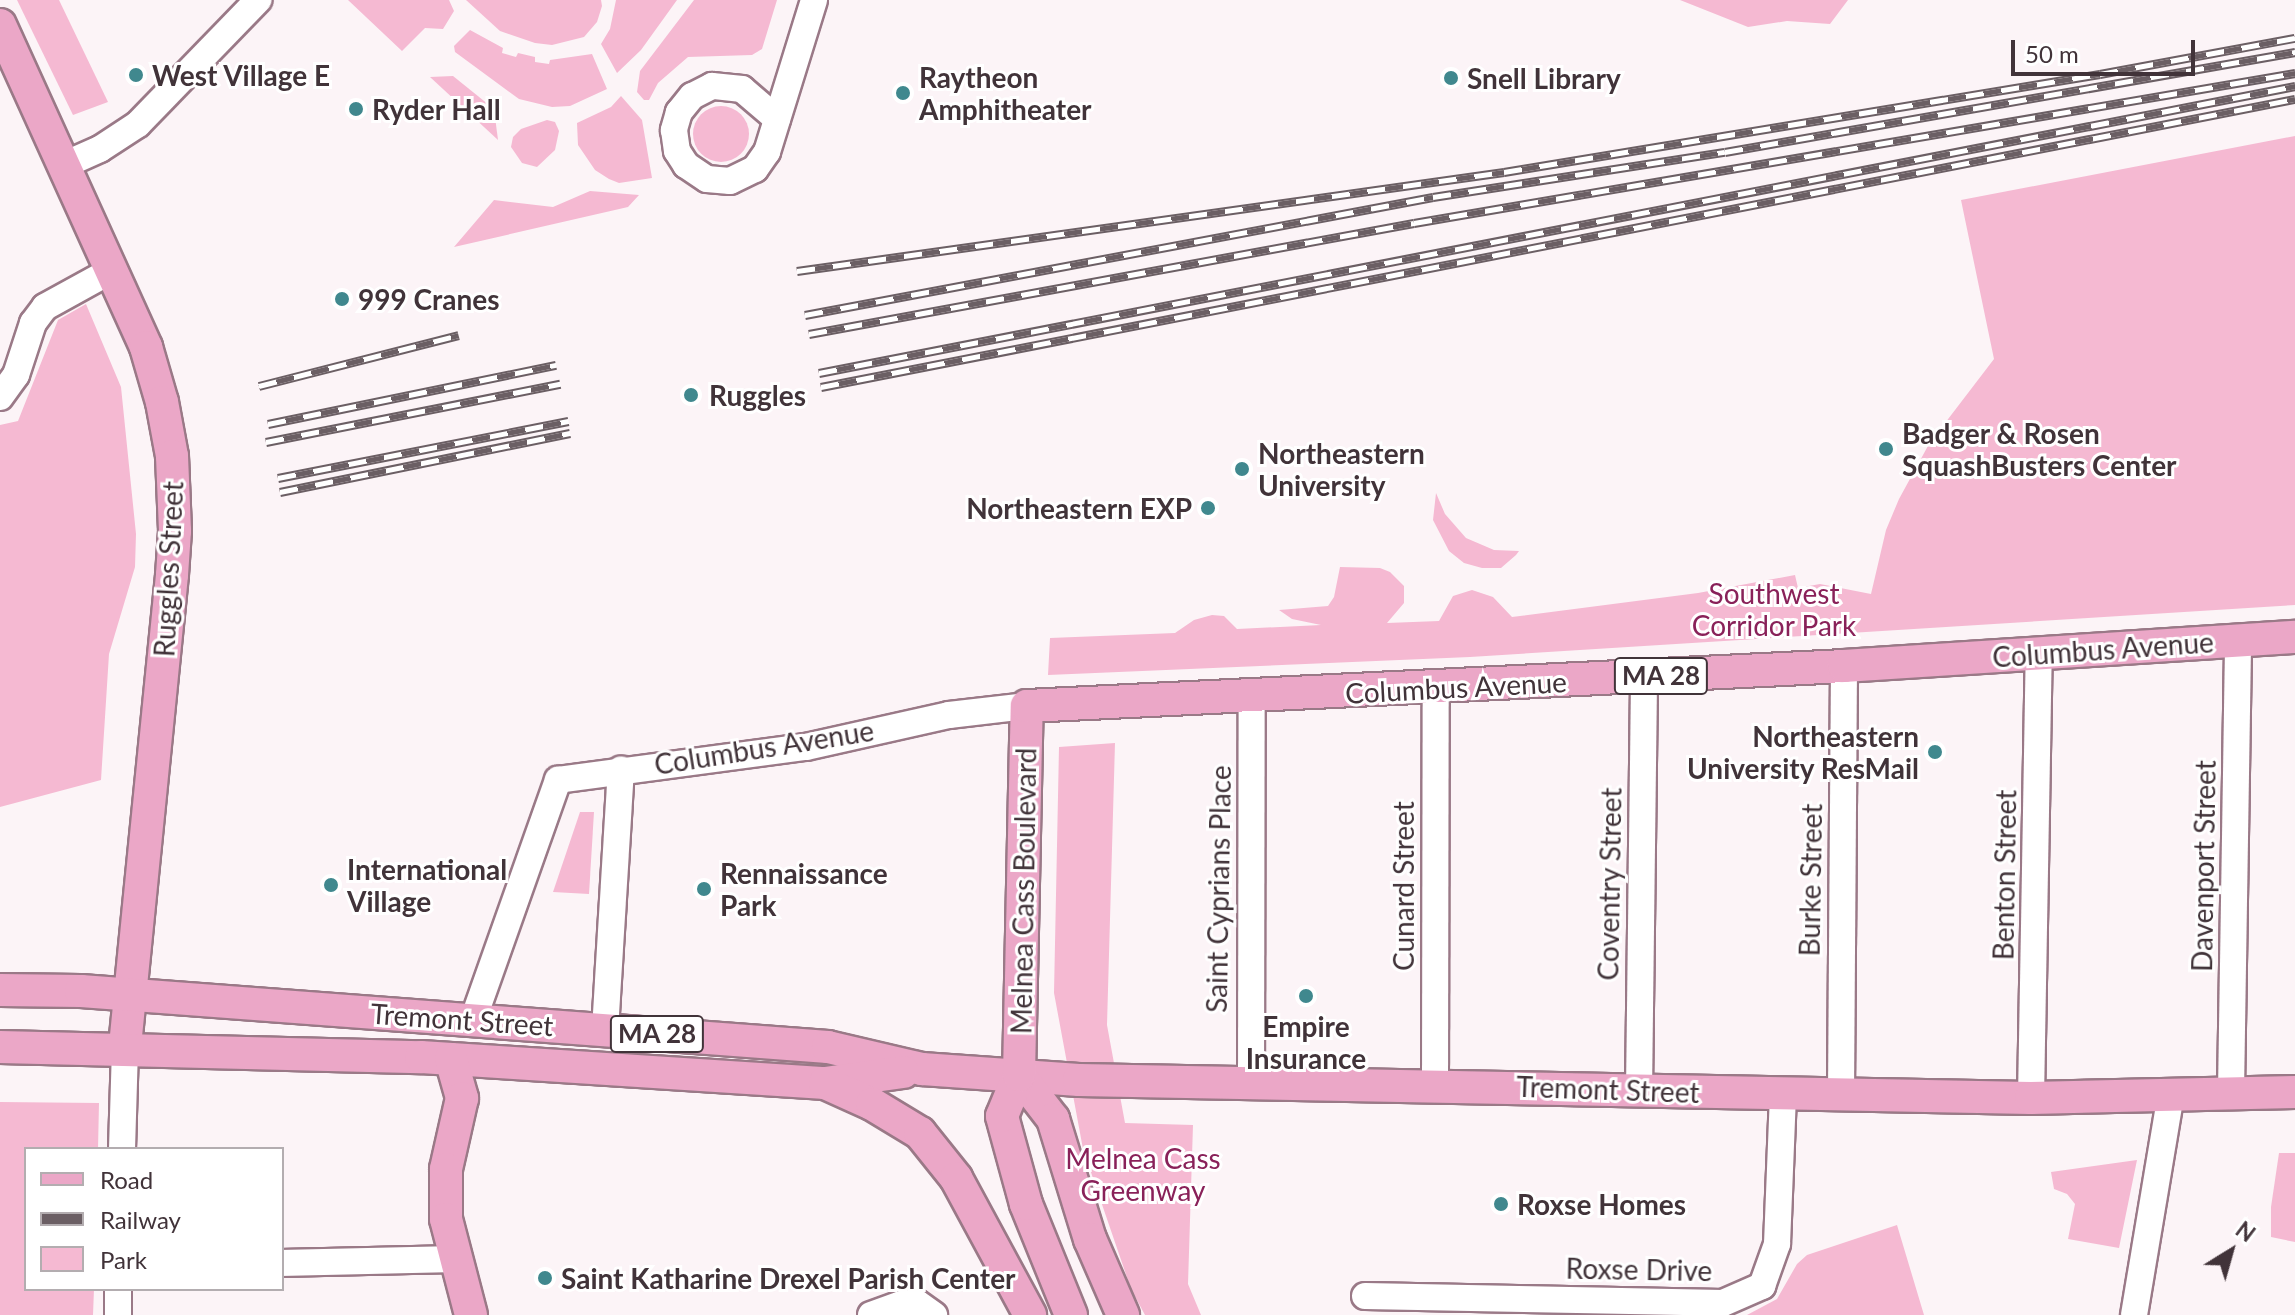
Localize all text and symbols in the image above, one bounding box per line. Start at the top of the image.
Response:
scale bar [2015,24,2199,74]
text: 50 m [2025,39,2079,68]
place label: West Village E [152,58,331,92]
place label: Raytheon Amphitheater [919,60,1092,126]
place label: Snell Library [1467,61,1621,95]
marker: West Village E [127,66,145,84]
marker: Snell Library [1442,69,1460,87]
marker: Raytheon Amphitheater [894,84,912,102]
place label: Ryder Hall [372,92,501,126]
marker: Ryder Hall [347,100,365,118]
place label: 999 Cranes [358,282,500,316]
marker: 999 Cranes [333,290,351,308]
place label: Ruggles [709,378,806,412]
marker: Ruggles [680,384,702,406]
place label: Badger & Rosen SquashBusters Center [1902,416,2177,482]
place label: Northeastern University [1258,436,1425,502]
marker: Badger & Rosen SquashBusters Center [1877,440,1895,458]
marker: Northeastern University [1233,460,1251,478]
street label: Ruggles Street [147,480,189,658]
place label: Northeastern EXP [966,491,1192,525]
marker: Northeastern EXP [1199,499,1217,517]
park label: Southwest Corridor Park [1691,576,1857,642]
street label: Columbus Avenue [1991,624,2215,674]
road number: MA 28 [1613,654,1709,698]
street label: Columbus Avenue [1344,664,1568,710]
street label: Columbus Avenue [651,713,877,781]
place label: Northeastern University ResMail [1686,719,1919,785]
marker: Northeastern University ResMail [1926,743,1944,761]
street label: Melnea Cass Boulevard [1004,748,1042,1034]
street label: Davenport Street [2184,760,2222,972]
street label: Saint Cyprians Place [1199,765,1237,1013]
street label: Coventry Street [1591,787,1627,981]
street label: Benton Street [1986,789,2022,961]
street label: Cunard Street [1386,801,1420,971]
street label: Burke Street [1792,803,1828,957]
place label: International Village [347,852,507,918]
place label: Rennaissance Park [720,856,888,922]
marker: International Village [322,876,340,894]
marker: Rennaissance Park [695,880,713,898]
marker: Empire Insurance [1297,987,1315,1005]
street label: Tremont Street [369,996,555,1042]
place label: Empire Insurance [1246,1009,1366,1075]
road number: MA 28 [609,1012,705,1056]
street label: Tremont Street [1516,1069,1700,1109]
park label: Melnea Cass Greenway [1065,1141,1221,1207]
legend [24,1147,284,1291]
text: Road [100,1165,153,1194]
place label: Roxse Homes [1517,1187,1686,1221]
marker: Roxse Homes [1492,1195,1510,1213]
text: Railway [100,1205,181,1234]
north arrow [2191,1211,2271,1291]
text: N [2231,1216,2261,1247]
text: Park [100,1245,147,1274]
street label: Roxse Drive [1565,1251,1713,1287]
place label: Saint Katharine Drexel Parish Center [561,1261,1016,1295]
marker: Saint Katharine Drexel Parish Center [536,1269,554,1287]

